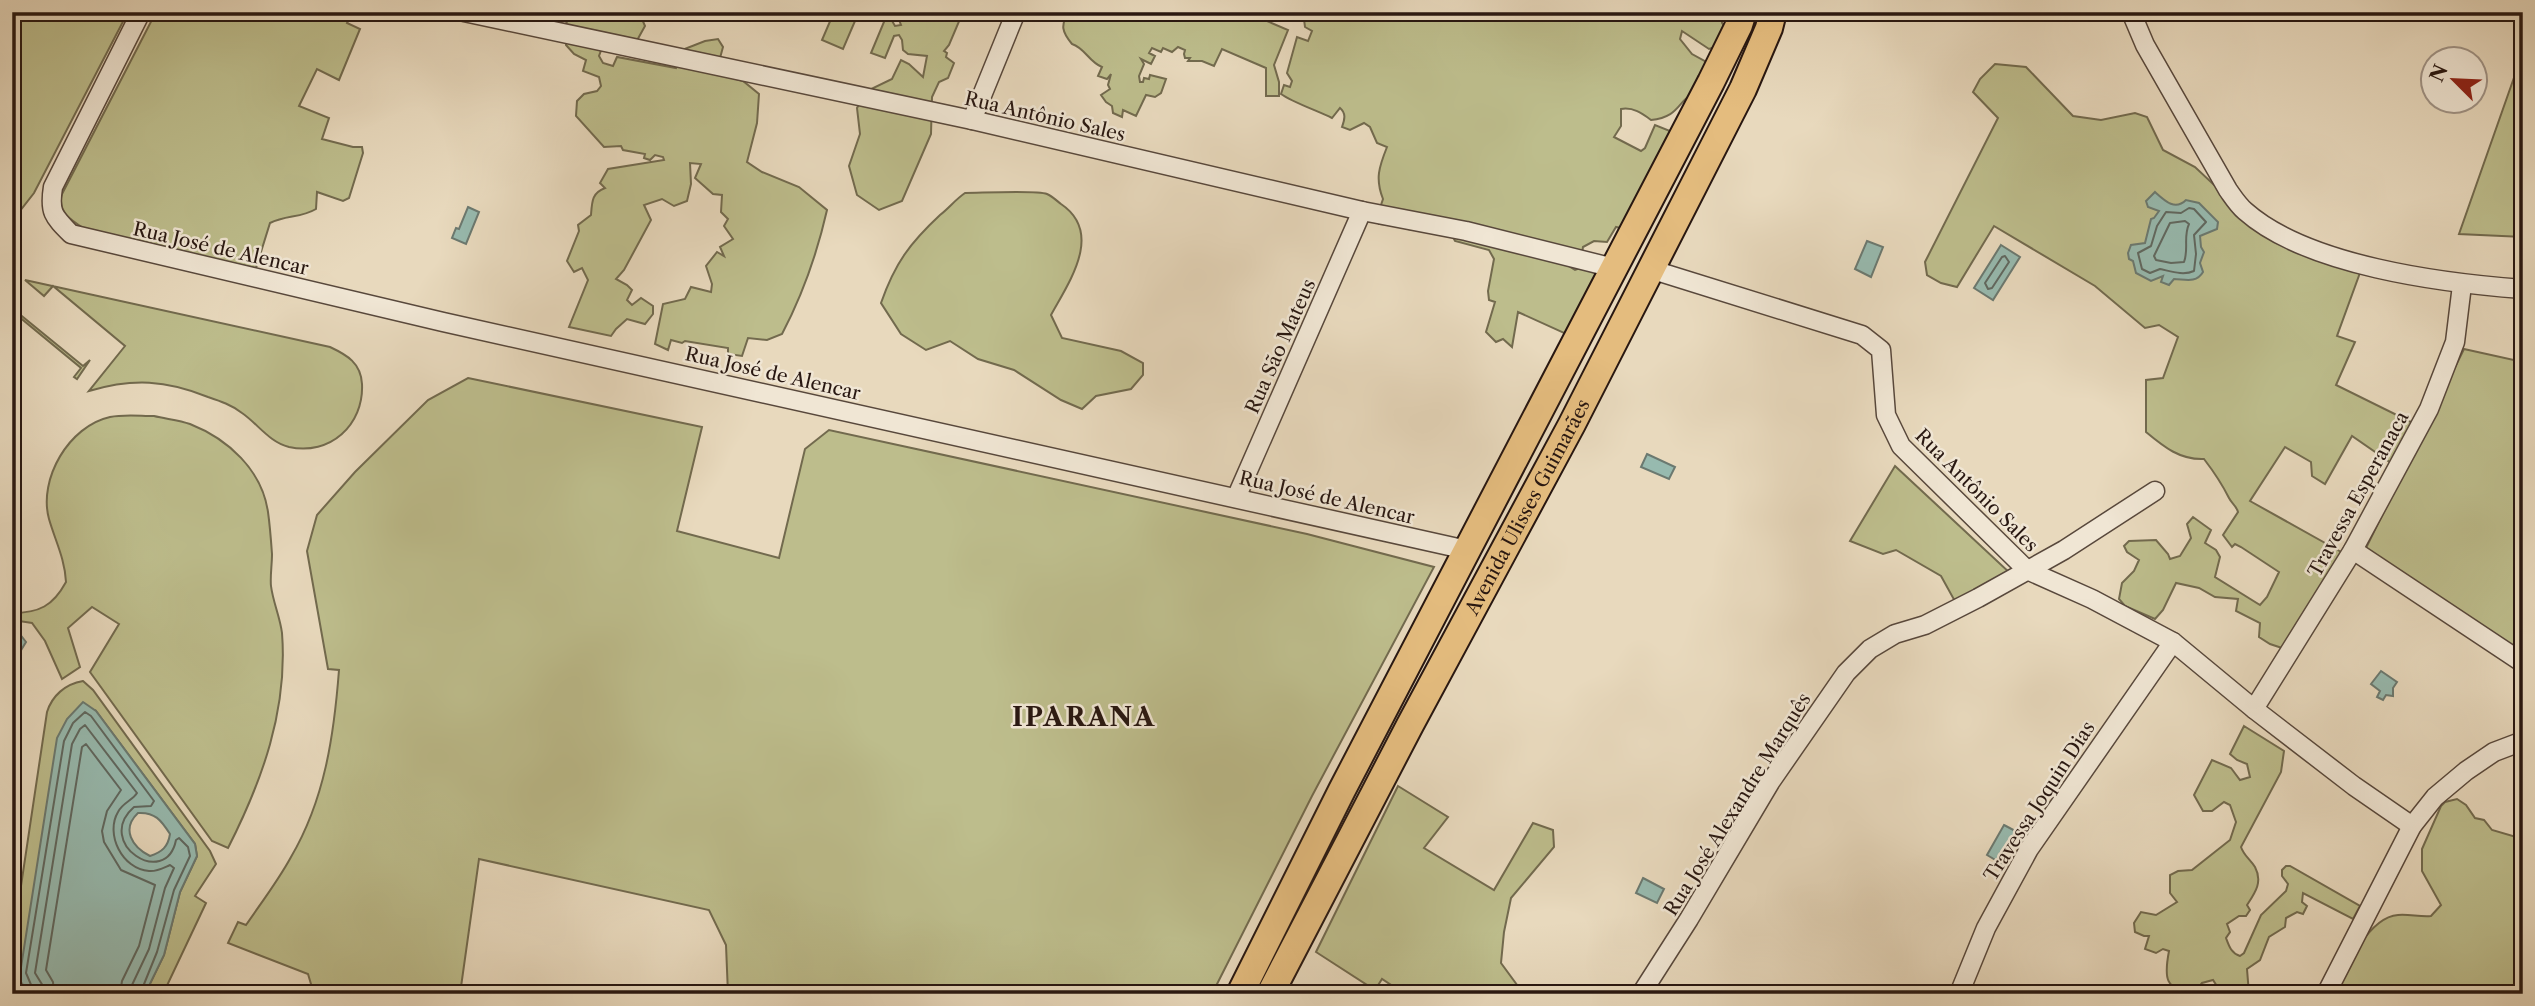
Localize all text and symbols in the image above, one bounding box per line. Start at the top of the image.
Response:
north arrow [2420,46,2490,116]
text: N [2425,61,2453,86]
street label: Rua Antônio Sales [962,87,1128,146]
street label: Rua José de Alencar [131,217,311,280]
street label: Rua São Mateus [1240,275,1320,417]
street label: Rua José de Alencar [683,342,863,405]
street label: Avenida Ulisses Guimarães [1460,395,1595,620]
street label: Travessa Esperanaca [2303,407,2414,581]
street label: Rua Antônio Sales [1910,424,2043,557]
street label: Rua José de Alencar [1237,466,1417,529]
street label: Rua José Alexandre Marquês [1659,689,1816,920]
district label: IPARANA [1012,701,1156,733]
street label: Travessa Joquin Dias [1979,717,2100,885]

